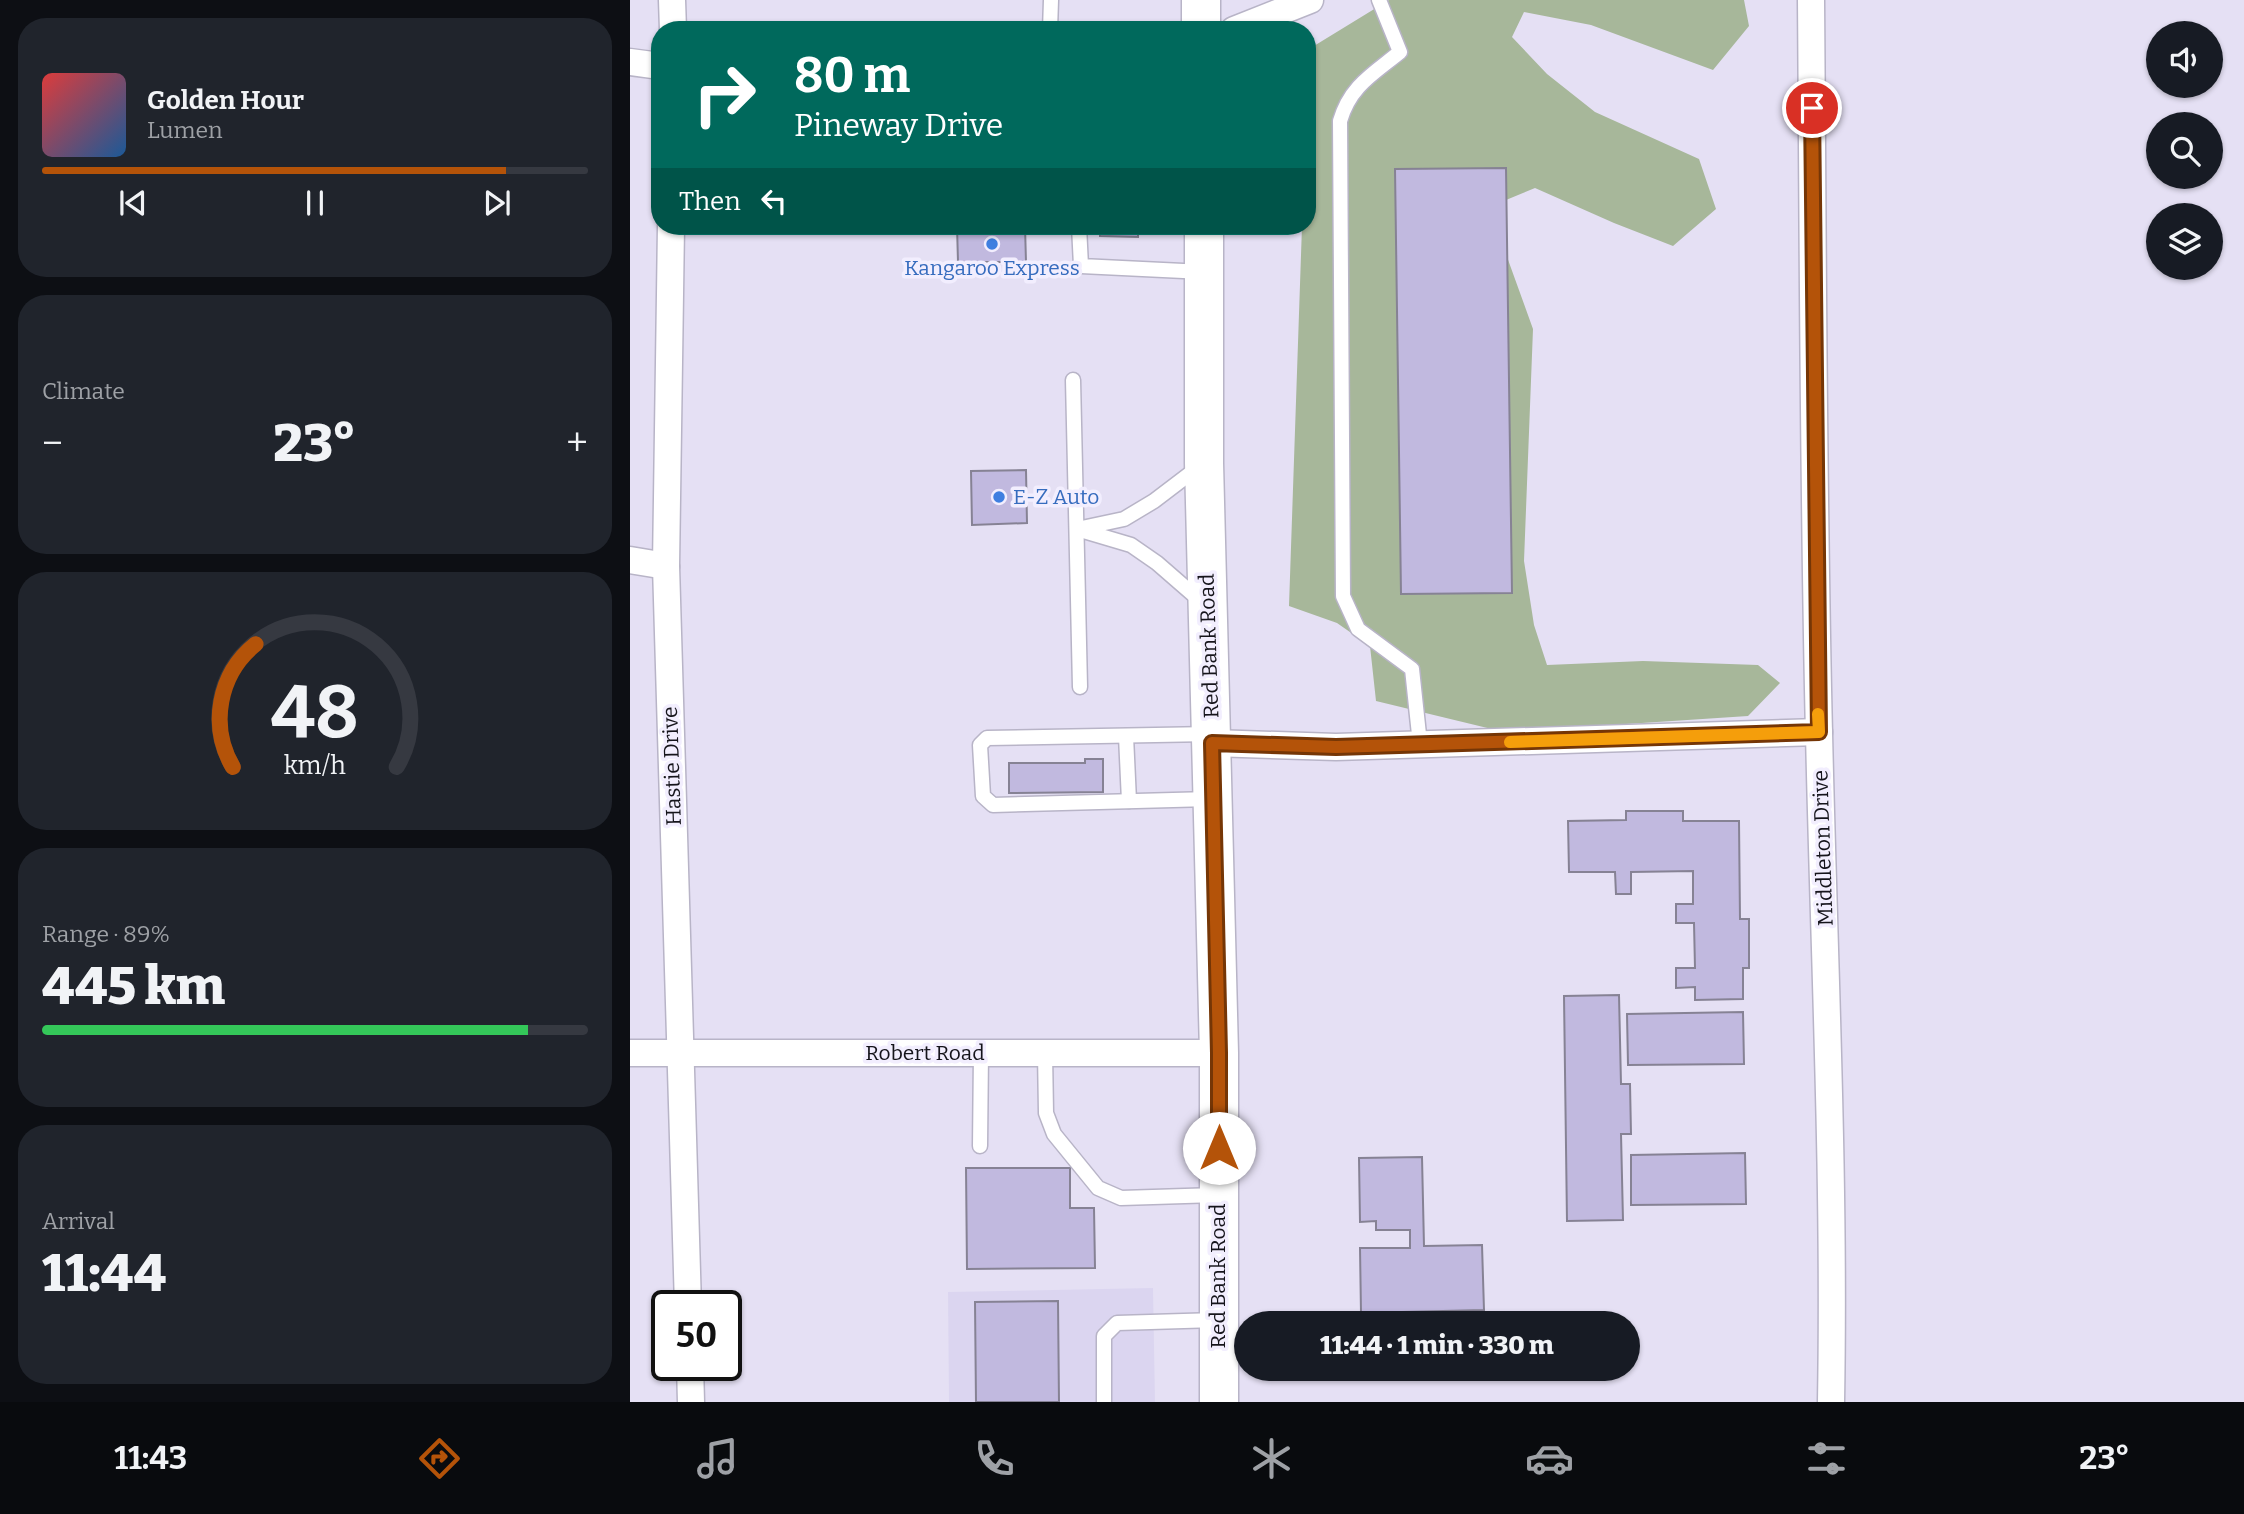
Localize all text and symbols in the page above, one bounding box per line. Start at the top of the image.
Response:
map controls [2146,21,2223,280]
button: sound [2146,21,2223,98]
text: 80 m [794,46,910,105]
icon: right [679,49,770,140]
pin [1782,78,1842,138]
text: Golden Hour [147,85,304,116]
icon: arrive [1793,89,1831,127]
text: Pineway Drive [794,106,1003,144]
button: search [2146,112,2223,189]
text: Lumen [147,116,223,144]
icon: left [755,182,793,220]
icon: previous [114,184,152,222]
icon: pause [296,184,334,222]
icon: next [478,184,516,222]
text: Then [679,186,741,217]
button: layers [2146,203,2223,280]
marker: Kangaroo Express [984,236,1000,252]
place label: Kangaroo Express [904,255,1080,281]
text: Climate [42,377,125,405]
text: 23° [273,412,356,475]
text: − [42,420,63,466]
text: + [566,420,588,466]
place label: E-Z Auto [1013,484,1099,510]
marker: E-Z Auto [991,489,1007,505]
street label: Red Bank Road [1193,573,1225,719]
text: 48 [271,669,359,756]
street label: Hastie Drive [657,706,687,826]
text: km/h [284,751,346,781]
street label: Middleton Drive [1807,770,1839,926]
text: Range · 89% [42,920,170,948]
text: 445 km [42,955,225,1018]
street label: Robert Road [865,1040,985,1066]
position arrow [1182,1111,1256,1185]
street label: Red Bank Road [1205,1204,1231,1348]
text: Arrival [42,1207,115,1235]
text: 11:44 [42,1242,166,1305]
speed limit sign: 50 [651,1290,742,1381]
text: 11:44 · 1 min · 330 m [1320,1330,1554,1361]
icon: directions [415,1434,464,1483]
icon: music [693,1434,742,1483]
icon: phone [970,1434,1019,1483]
icon: climate [1247,1434,1296,1483]
icon: car [1525,1434,1574,1483]
icon: filters [1802,1434,1851,1483]
text: 11:43 [114,1439,187,1477]
text: 23° [2079,1439,2130,1477]

